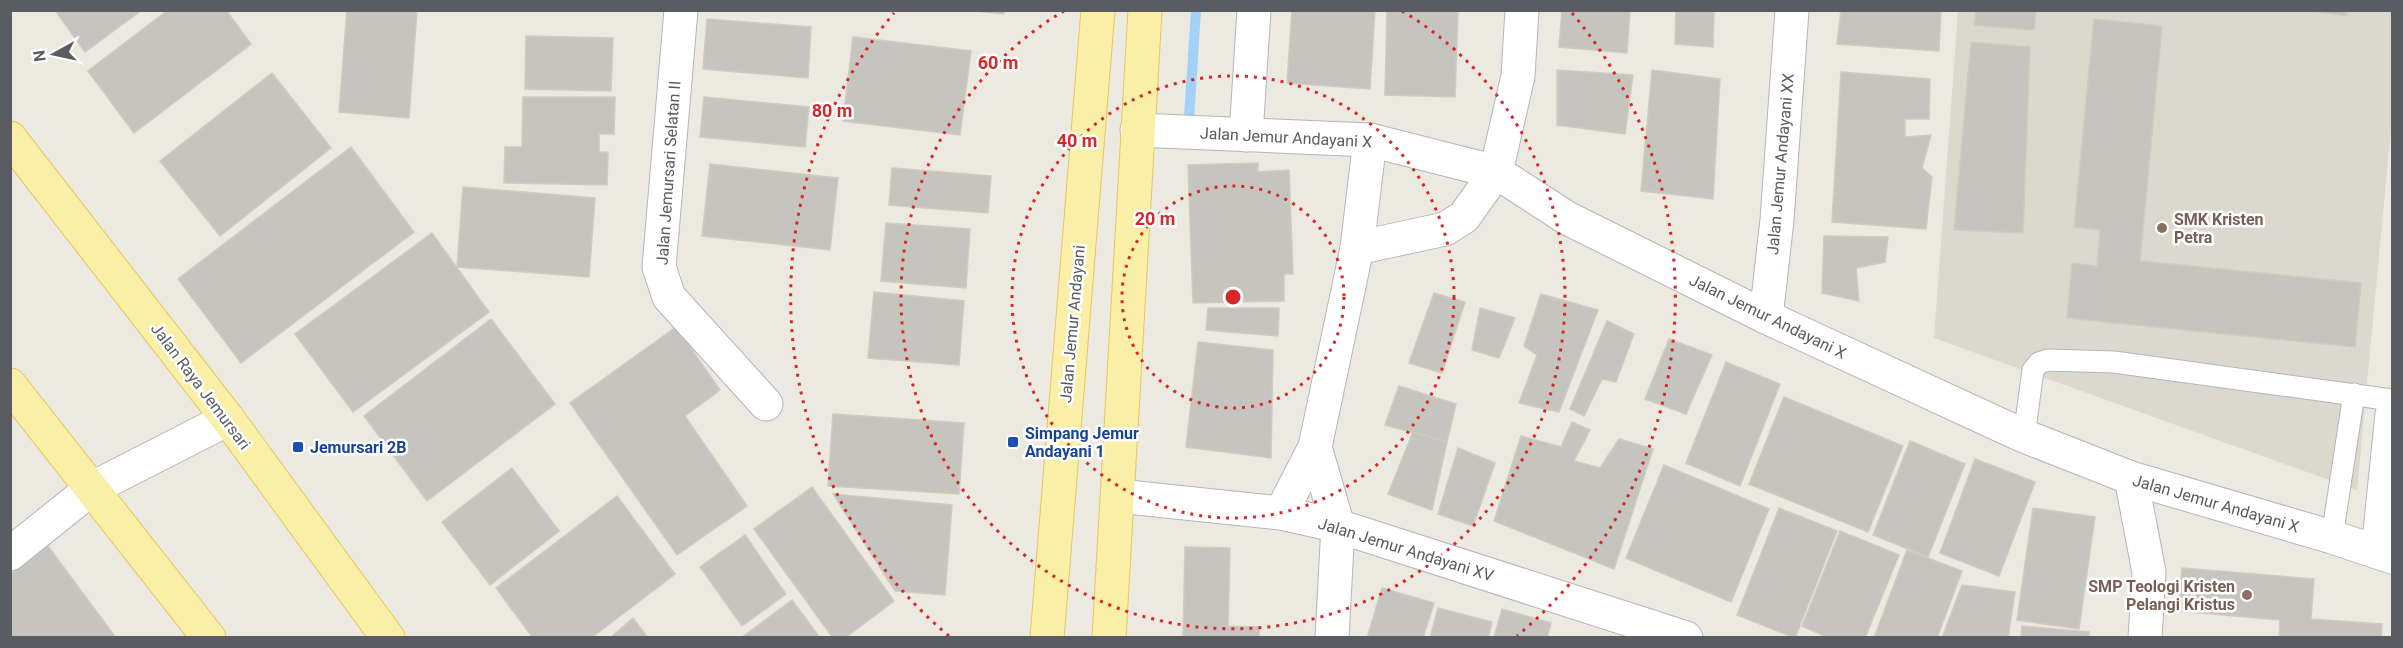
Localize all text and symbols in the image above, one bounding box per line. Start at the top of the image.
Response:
north arrow [24,24,84,84]
text: N [29,49,50,63]
text: 60 m [978,52,1018,73]
street label: Jalan Jemur Andayani XX [1763,72,1798,256]
street label: Jalan Jemursari Selatan II [653,80,684,266]
text: 80 m [812,100,852,121]
street label: Jalan Jemur Andayani X [1199,124,1372,151]
text: 40 m [1057,130,1097,151]
text: 20 m [1135,208,1175,229]
place label: SMK Kristen Petra [2174,210,2264,247]
marker: SMK Kristen Petra [2155,221,2169,235]
street label: Jalan Jemur Andayani [1056,244,1089,404]
street label: Jalan Jemur Andayani X [1686,270,1849,363]
centre of rings [1223,287,1243,307]
street label: Jalan Raya Jemursari [147,319,254,453]
place label: Simpang Jemur Andayani 1 [1025,424,1139,461]
marker: Simpang Jemur Andayani 1 [1006,435,1020,449]
place label: Jemursari 2B [310,438,407,457]
marker: Jemursari 2B [291,440,305,454]
street label: Jalan Jemur Andayani X [2130,471,2301,536]
street label: Jalan Jemur Andayani XV [1316,514,1496,585]
place label: SMP Teologi Kristen Pelangi Kristus [2088,577,2235,614]
marker: SMP Teologi Kristen Pelangi Kristus [2240,588,2254,602]

